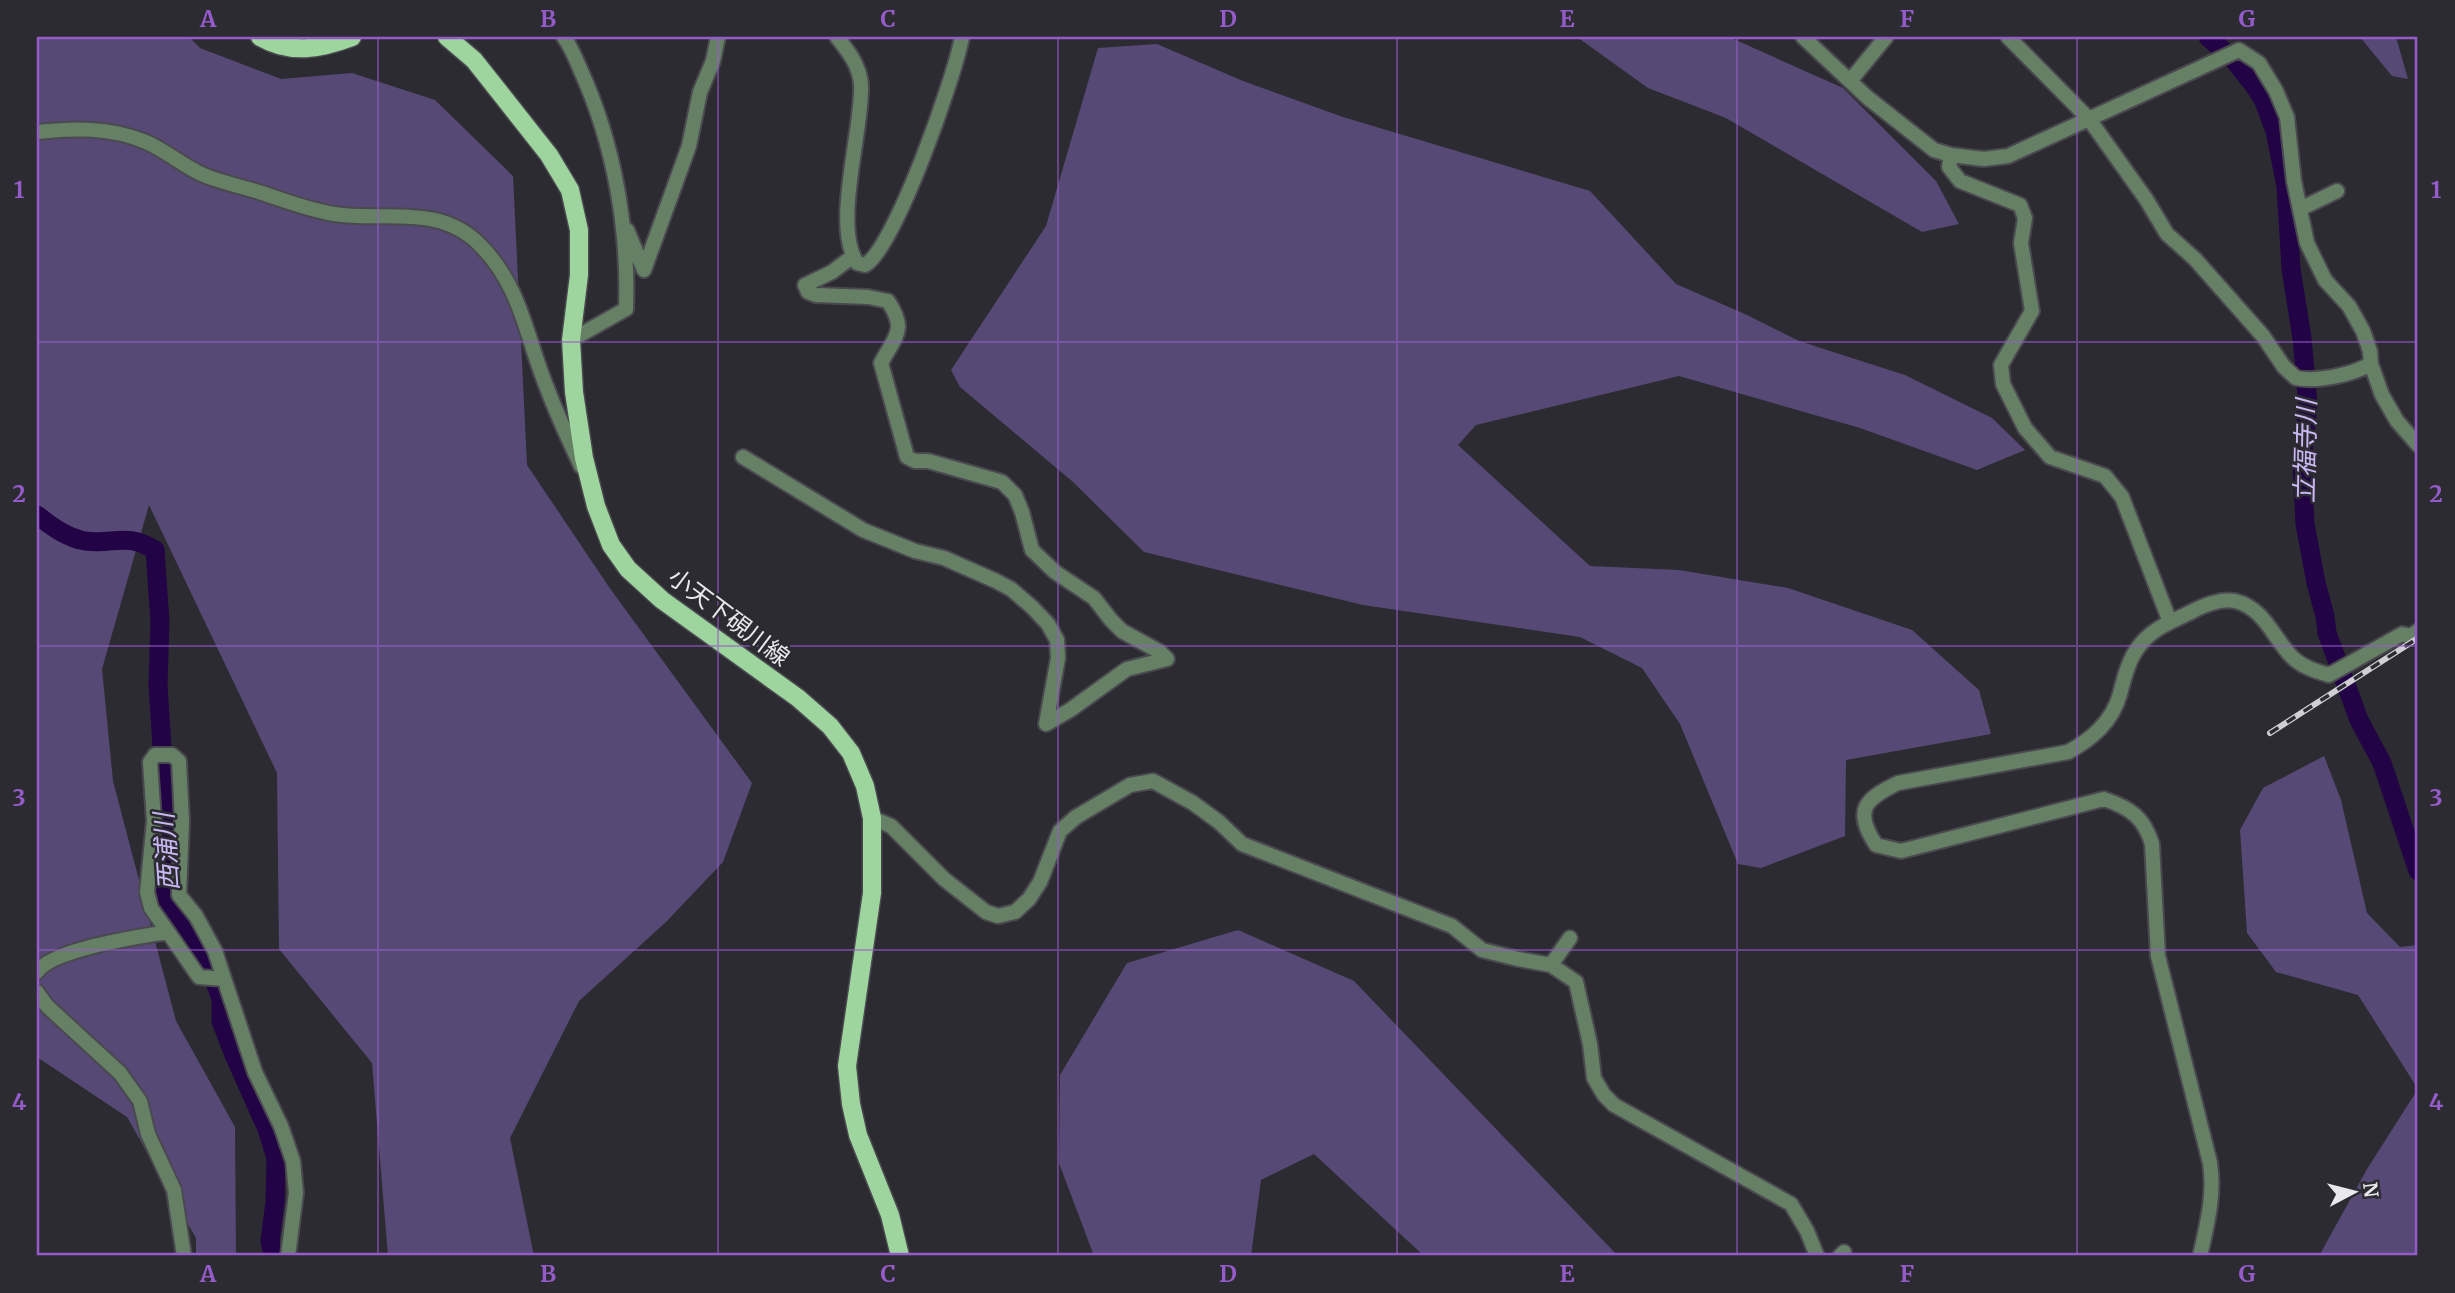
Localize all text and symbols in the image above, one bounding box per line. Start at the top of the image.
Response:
text: A [199,4,217,33]
text: B [540,4,556,33]
text: C [880,4,896,33]
text: D [1219,4,1237,33]
text: E [1559,4,1575,33]
text: F [1900,4,1914,33]
text: G [2239,4,2256,33]
text: 1 [14,175,25,204]
text: 1 [2431,175,2442,204]
water label: 立福寺川 [2288,396,2322,503]
text: 2 [12,479,26,508]
text: 2 [2429,479,2443,508]
street label: 小天下硯川線 [662,561,796,673]
text: 3 [12,783,26,812]
text: 3 [2429,783,2443,812]
water label: 西浦川 [147,809,185,892]
text: 4 [12,1087,27,1116]
text: 4 [2429,1087,2444,1116]
north arrow [2318,1156,2388,1226]
text: N [2358,1181,2384,1199]
text: A [199,1259,217,1288]
text: B [540,1259,556,1288]
text: C [880,1259,896,1288]
text: D [1219,1259,1237,1288]
text: E [1559,1259,1575,1288]
text: F [1900,1259,1914,1288]
text: G [2239,1259,2256,1288]

